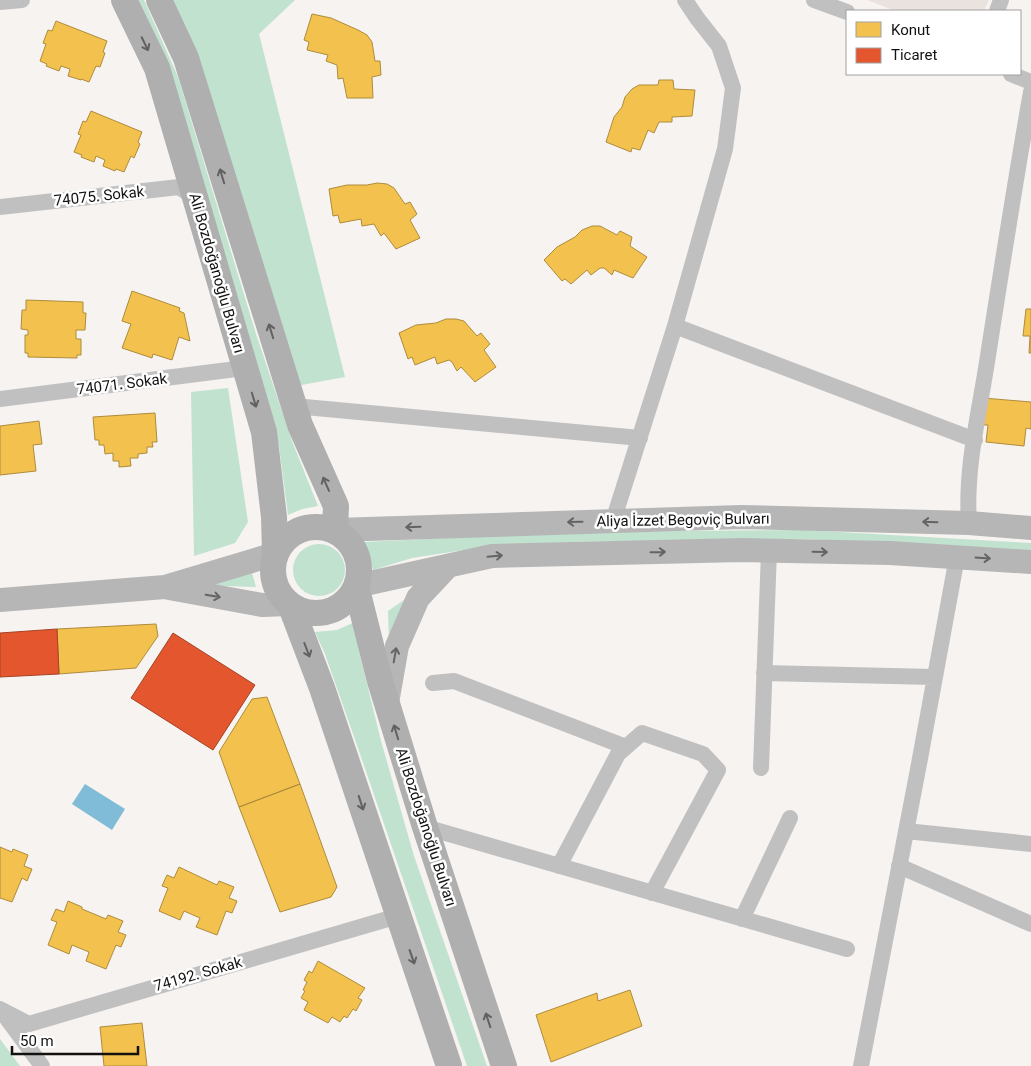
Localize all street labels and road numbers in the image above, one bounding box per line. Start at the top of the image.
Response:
street label: 74075. Sokak [53,182,145,210]
street label: Ali Bozdoğanoğlu Bulvarı [186,191,248,355]
street label: 74071. Sokak [76,369,168,398]
street label: Aliya İzzet Begoviç Bulvarı [596,509,770,531]
street label: Ali Bozdoğanoğlu Bulvarı [392,745,460,909]
street label: 74192. Sokak [152,953,244,995]

